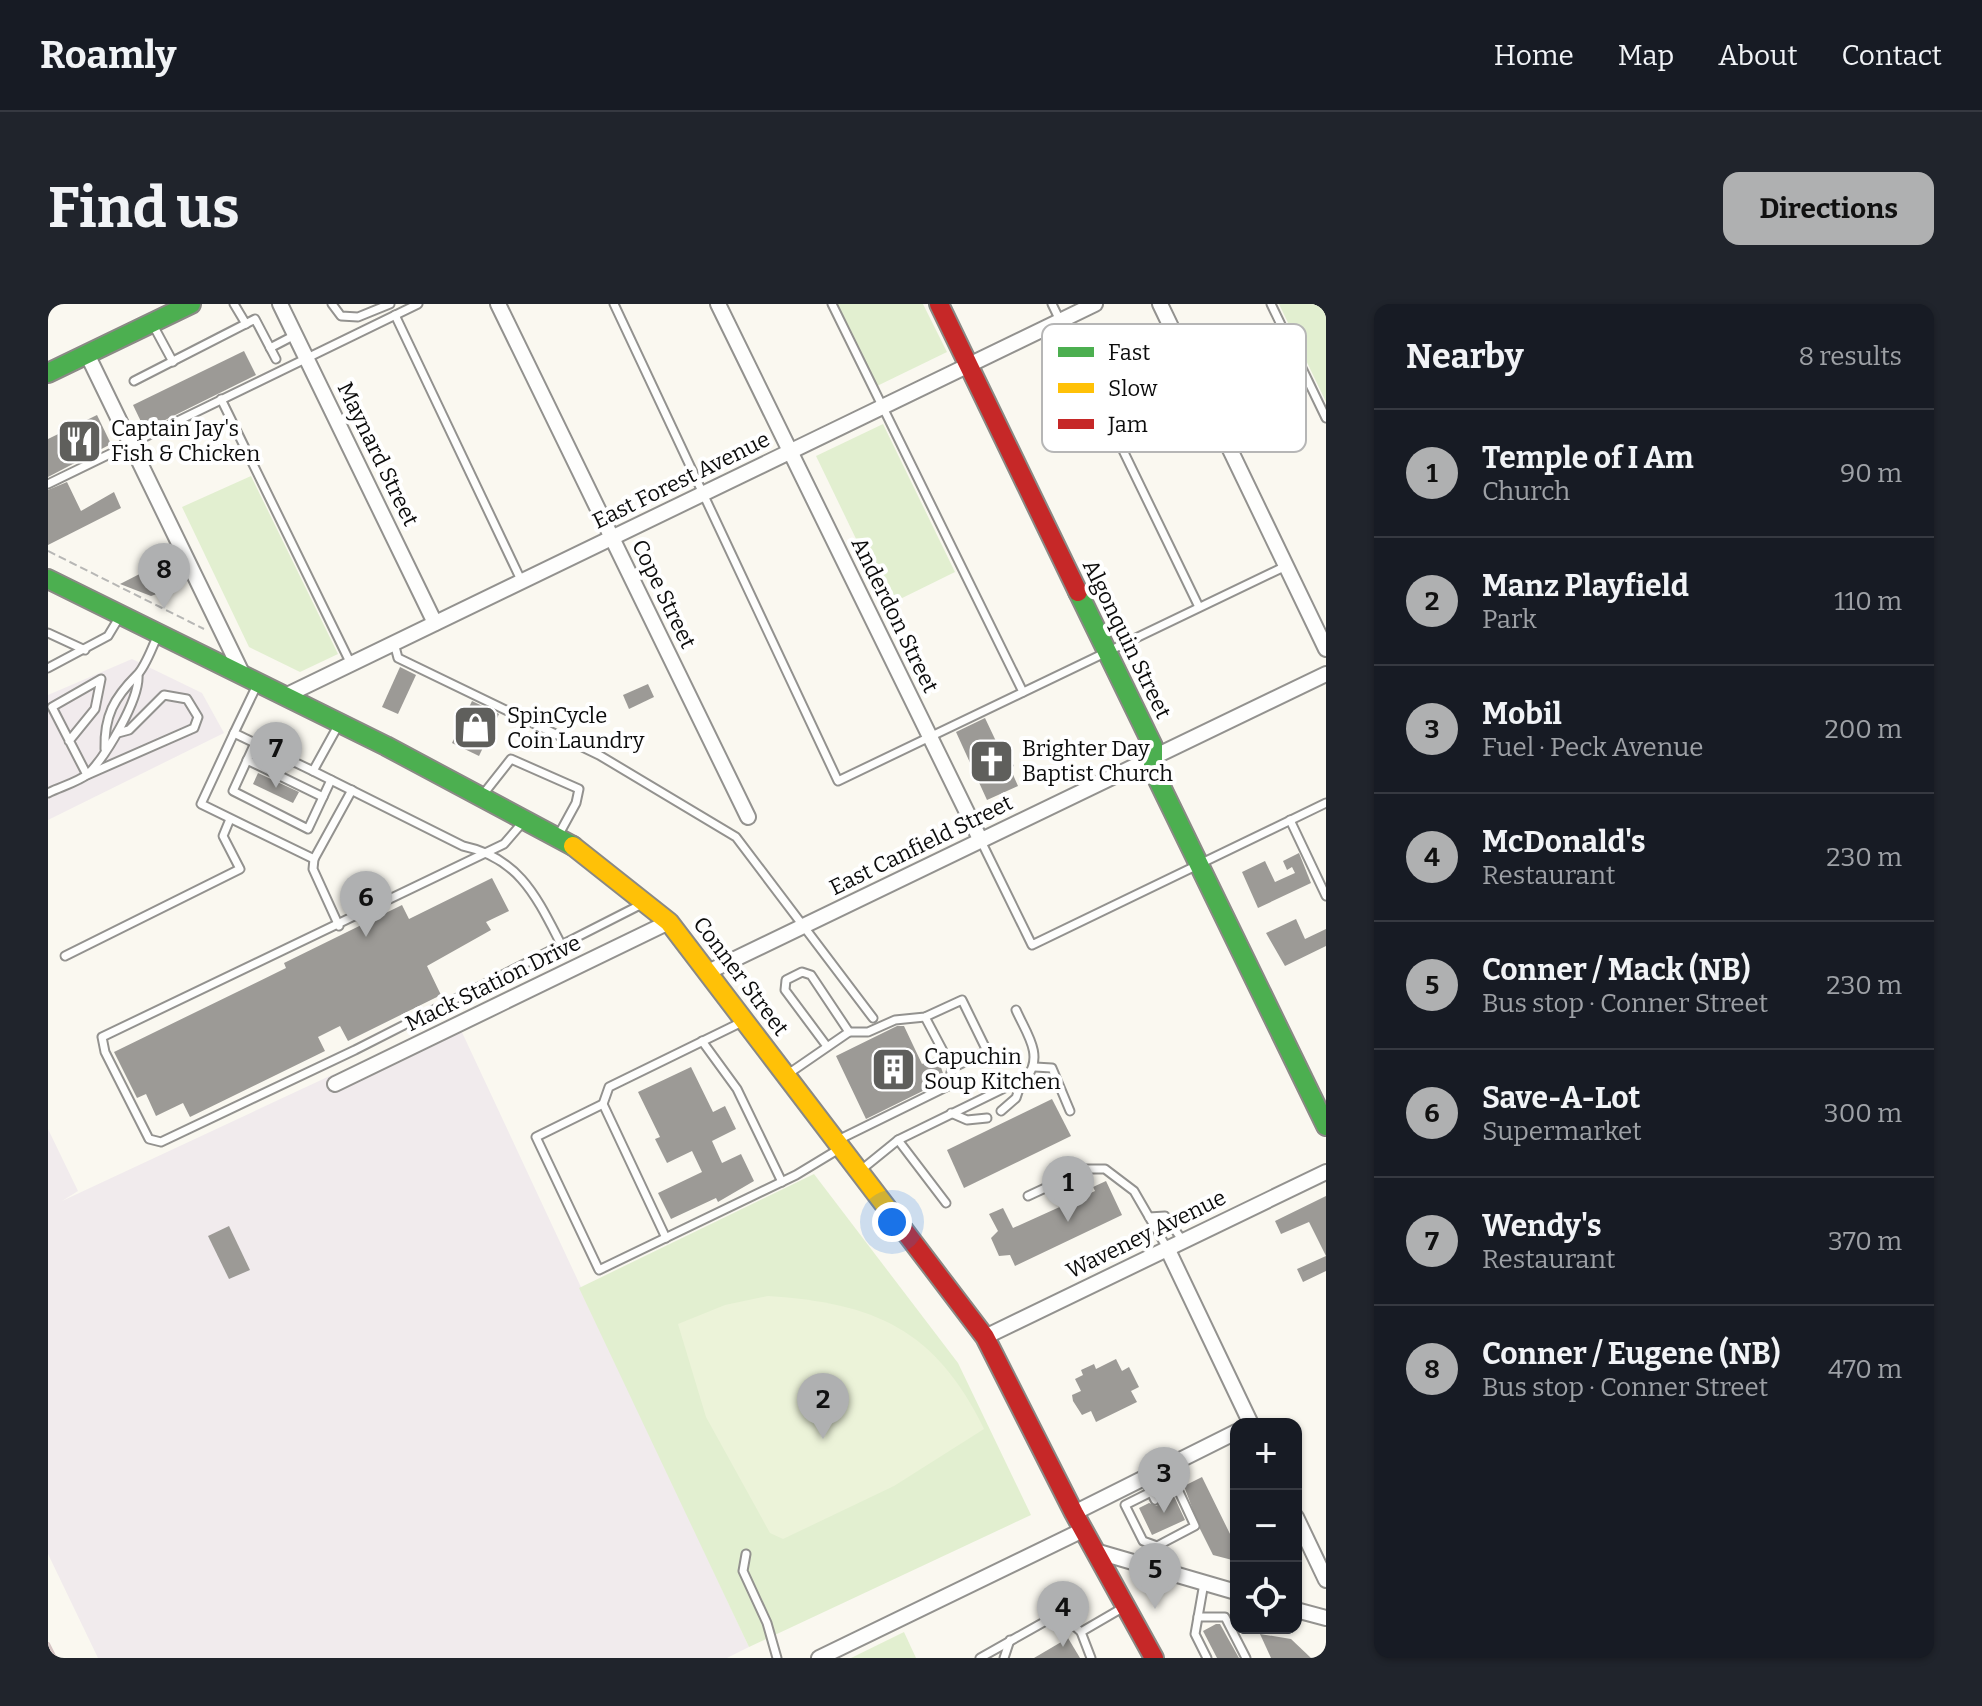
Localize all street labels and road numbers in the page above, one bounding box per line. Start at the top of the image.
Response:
street label: Maynard Street [331,378,425,530]
street label: East Forest Avenue [588,425,774,535]
street label: Anderdon Street [846,533,944,697]
street label: Cope Street [626,535,702,653]
street label: Algonquin Street [1077,555,1177,723]
street label: East Canfield Street [825,789,1017,901]
street label: Conner Street [687,911,795,1041]
street label: Mack Station Drive [401,929,585,1037]
street label: Waveney Avenue [1062,1184,1230,1284]

